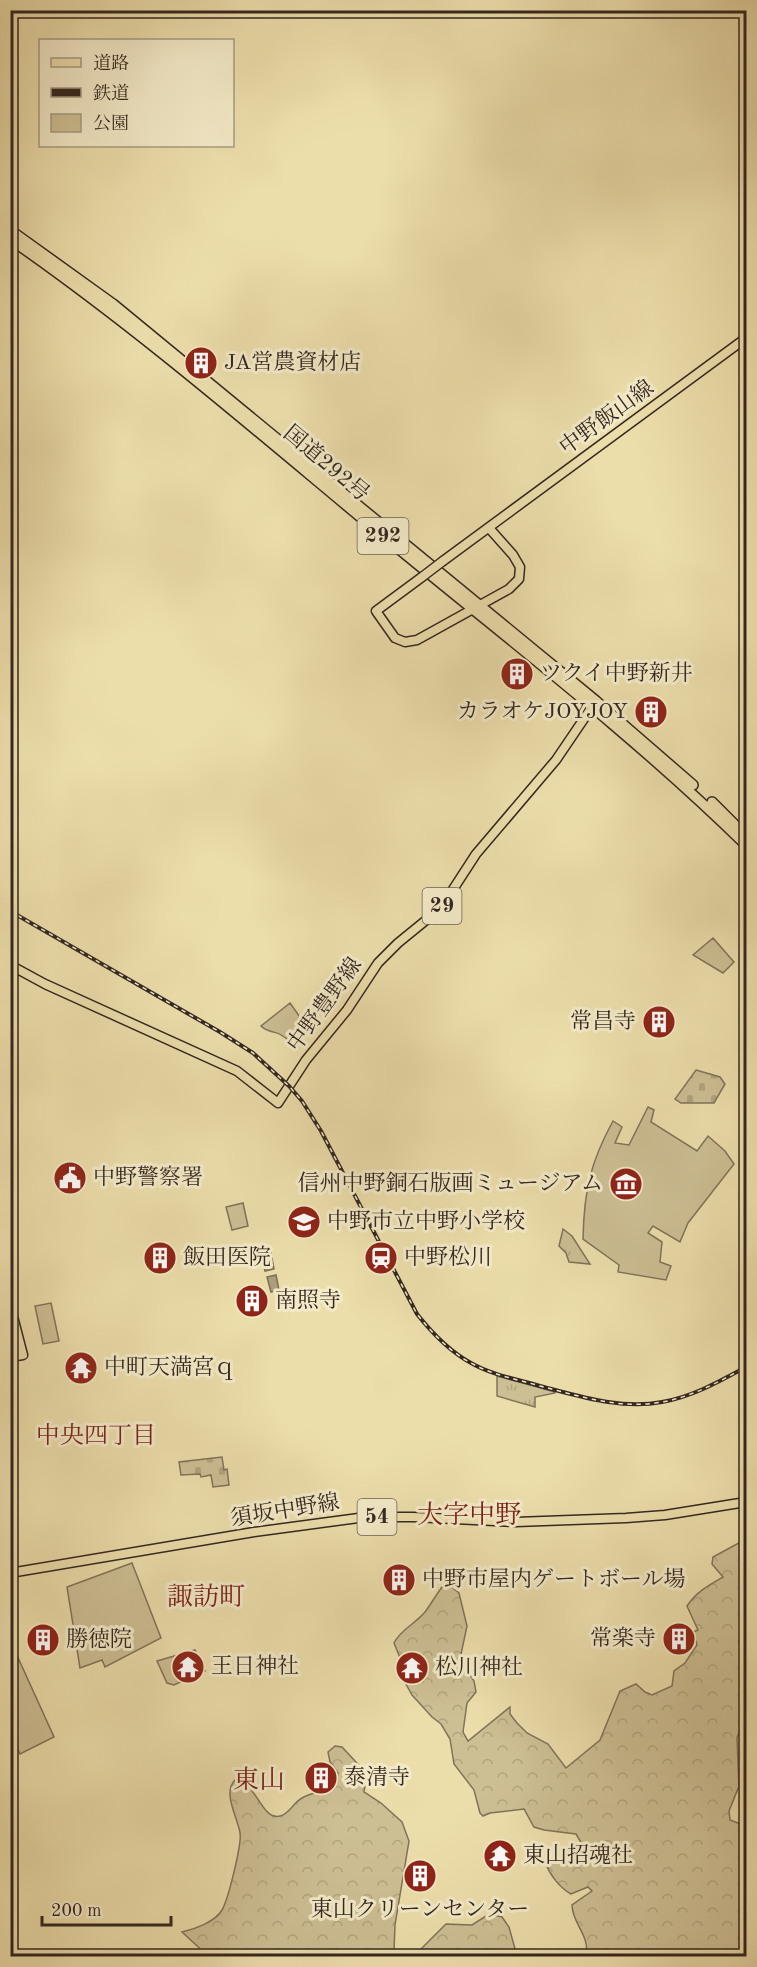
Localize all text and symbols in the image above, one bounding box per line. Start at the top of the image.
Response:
legend [39,39,234,147]
text: 道路 [93,53,129,73]
text: 鉄道 [93,83,129,103]
text: 公園 [93,114,129,133]
building icon: JA営農資材店 [183,345,219,381]
place label: JA営農資材店 [224,350,361,374]
street label: 中野飯山線 [555,375,658,459]
street label: 国道292号 [279,421,374,506]
road number: 292 [358,518,409,554]
building icon: ツクイ中野新井 [499,656,535,692]
place label: ツクイ中野新井 [540,661,693,685]
building icon: カラオケJOYJOY [633,694,669,730]
place label: カラオケJOYJOY [457,701,628,723]
road number: 29 [422,888,462,924]
street label: 中野豊野線 [282,953,366,1056]
building icon: 常昌寺 [641,1004,677,1040]
place label: 常昌寺 [570,1009,636,1033]
public building icon: 中野警察署 [52,1160,88,1196]
place label: 中野警察署 [93,1165,203,1189]
museum icon: 信州中野銅石版画ミュージアム [608,1166,644,1202]
place label: 信州中野銅石版画ミュージアム [297,1171,603,1195]
school or university icon: 中野市立中野小学校 [286,1204,322,1240]
place label: 中野市立中野小学校 [327,1209,525,1233]
building icon: 飯田医院 [142,1240,178,1276]
station icon: 中野松川 [363,1240,399,1276]
place label: 飯田医院 [183,1245,271,1269]
place label: 中野松川 [404,1245,492,1269]
building icon: 南照寺 [234,1283,270,1319]
place label: 南照寺 [275,1288,341,1312]
temple icon: 中町天満宮ｑ [63,1350,99,1386]
place label: 中町天満宮ｑ [104,1355,236,1380]
district label: 中央四丁目 [36,1422,156,1449]
street label: 須坂中野線 [229,1490,341,1530]
road number: 54 [358,1499,397,1535]
district label: 大字中野 [417,1501,521,1529]
building icon: 中野市屋内ゲートボール場 [381,1562,417,1598]
place label: 中野市屋内ゲートボール場 [422,1567,686,1591]
district label: 諏訪町 [167,1583,245,1611]
building icon: 常楽寺 [661,1621,697,1657]
building icon: 勝徳院 [25,1622,61,1658]
place label: 常楽寺 [590,1626,656,1650]
place label: 勝徳院 [66,1627,132,1651]
temple icon: 王日神社 [170,1649,206,1685]
temple icon: 松川神社 [394,1650,430,1686]
place label: 王日神社 [211,1654,299,1678]
place label: 松川神社 [435,1655,523,1679]
building icon: 泰清寺 [303,1760,339,1796]
place label: 泰清寺 [344,1765,410,1789]
district label: 東山 [233,1766,285,1794]
temple icon: 東山招魂社 [482,1838,518,1874]
place label: 東山招魂社 [523,1843,633,1867]
building icon: 東山クリーンセンター [402,1858,438,1894]
scale bar [42,1889,171,1927]
place label: 東山クリーンセンター [311,1897,529,1921]
text: 200 m [51,1902,102,1920]

